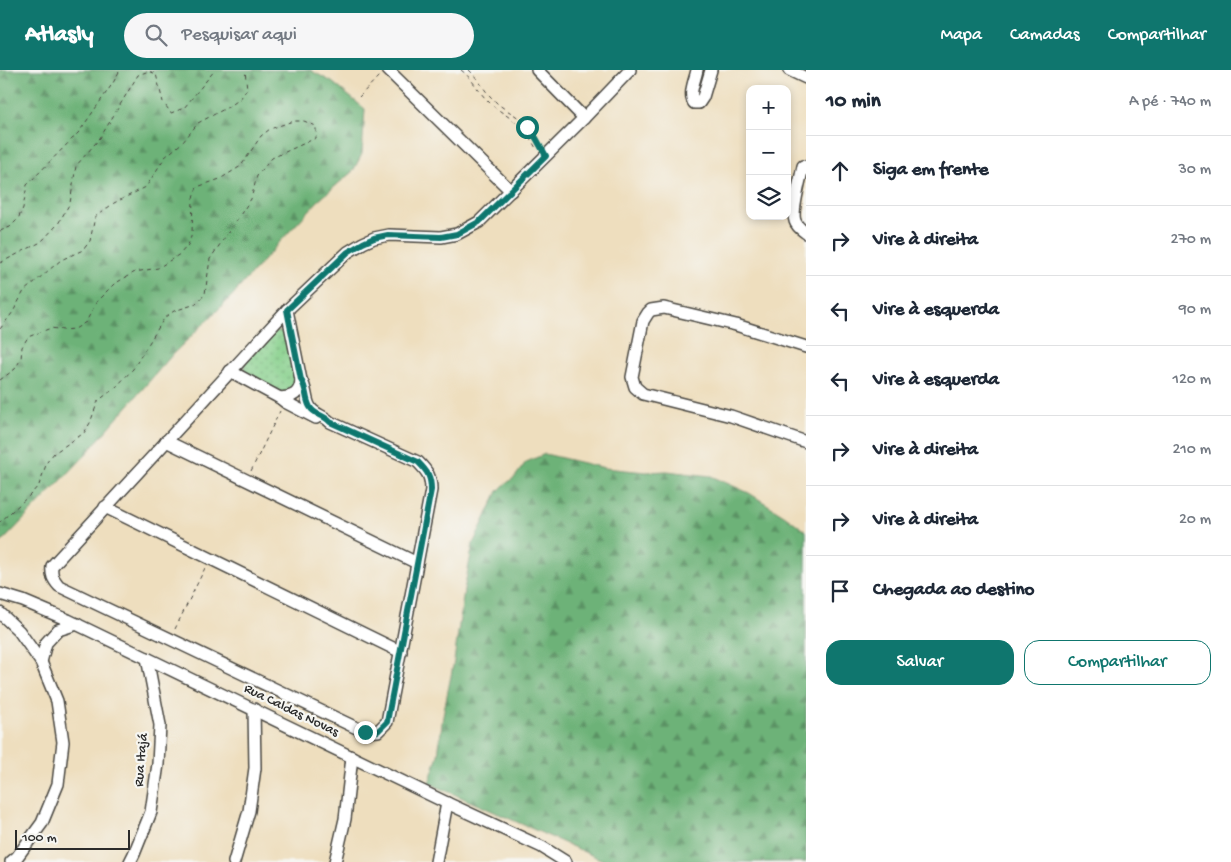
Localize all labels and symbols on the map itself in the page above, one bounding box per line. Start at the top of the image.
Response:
route start [516,116,539,139]
street label: Rua Caldas Novas [241,681,342,742]
route end [354,721,377,744]
street label: Rua Itajá [131,731,153,787]
scale bar [15,827,130,850]

